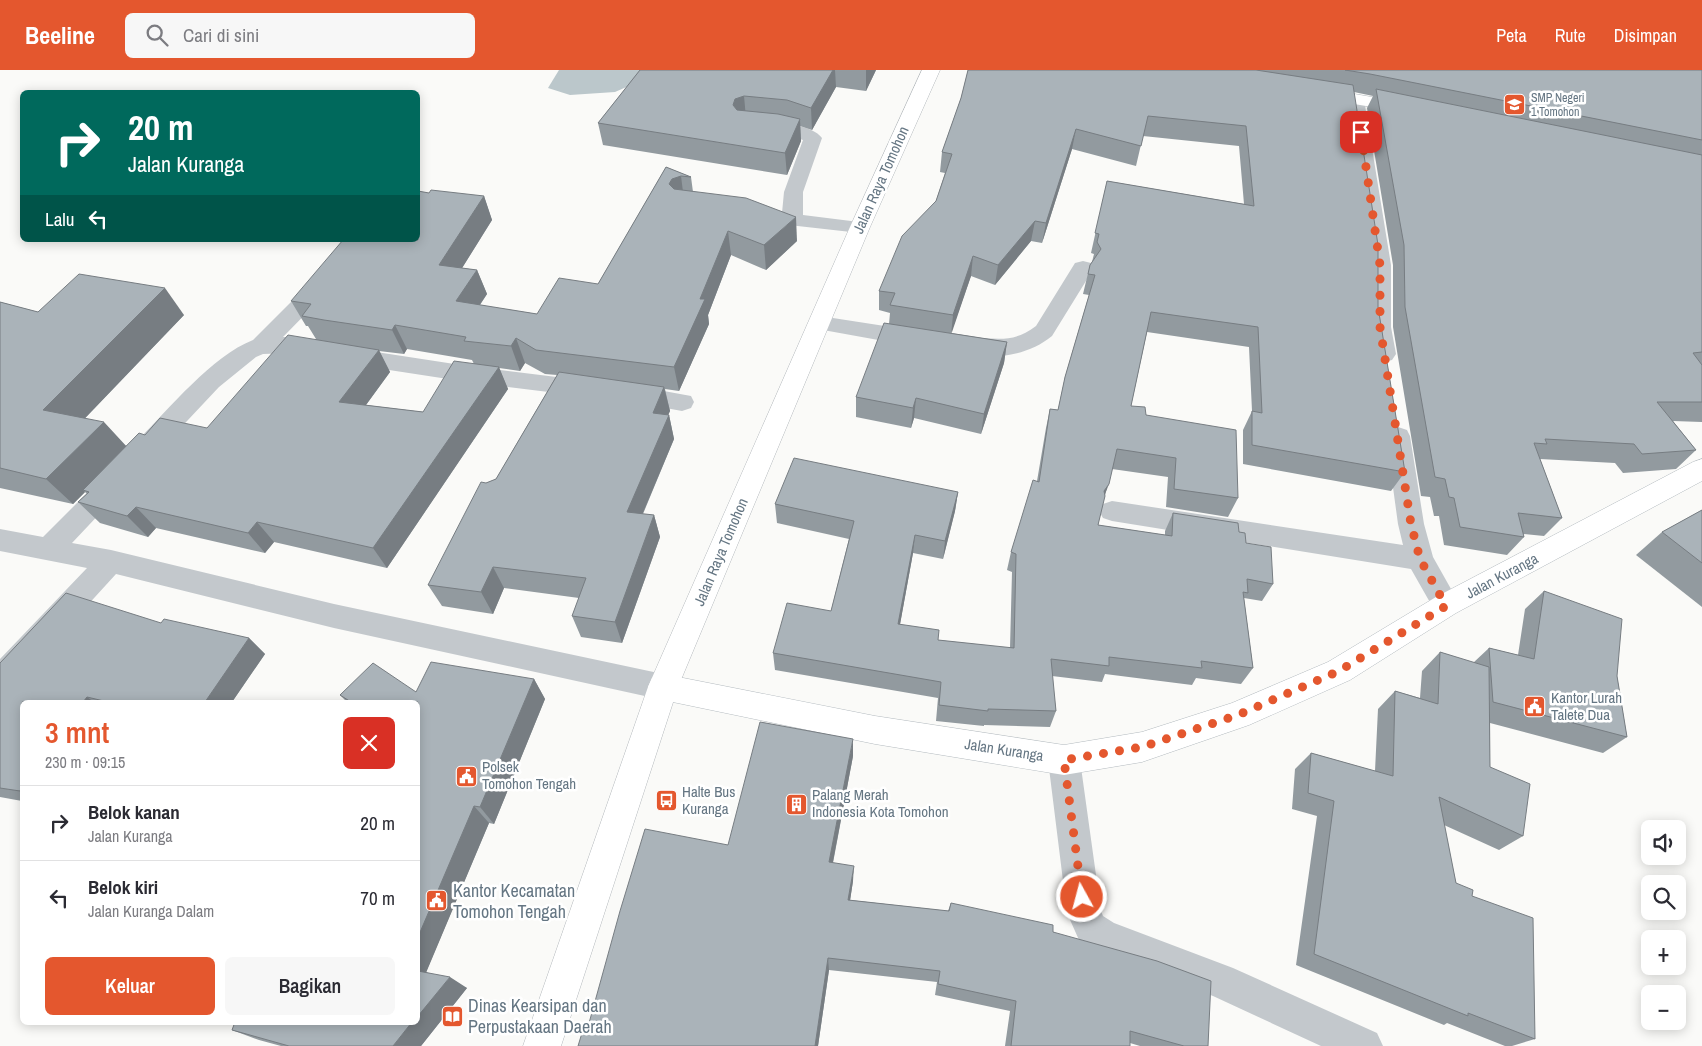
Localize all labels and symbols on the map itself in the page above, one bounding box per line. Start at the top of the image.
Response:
place label: SMP Negeri 1 Tomohon [1531,90,1584,120]
school or university icon: SMP Negeri 1 Tomohon [1503,93,1527,117]
pin [1340,111,1382,153]
street label: Jalan Raya Tomohon [847,123,914,237]
street label: Jalan Raya Tomohon [688,495,753,609]
street label: Jalan Kuranga [1462,548,1542,603]
place label: Kantor Lurah Talete Dua [1551,687,1622,725]
public building icon: Kantor Lurah Talete Dua [1523,695,1547,719]
street label: Jalan Kuranga [963,733,1045,766]
place label: Polsek Tomohon Tengah [482,756,576,794]
public building icon: Polsek Tomohon Tengah [454,764,478,788]
place label: Halte Bus Kuranga [682,781,735,819]
place label: Palang Merah Indonesia Kota Tomohon [812,784,949,822]
bus stop icon: Halte Bus Kuranga [654,789,678,813]
building icon: Palang Merah Indonesia Kota Tomohon [784,792,808,816]
position arrow [1055,870,1107,922]
place label: Kantor Kecamatan Tomohon Tengah [453,878,575,924]
public building icon: Kantor Kecamatan Tomohon Tengah [425,889,449,913]
place label: Dinas Kearsipan dan Perpustakaan Daerah [468,993,612,1039]
library icon: Dinas Kearsipan dan Perpustakaan Daerah [440,1004,464,1028]

